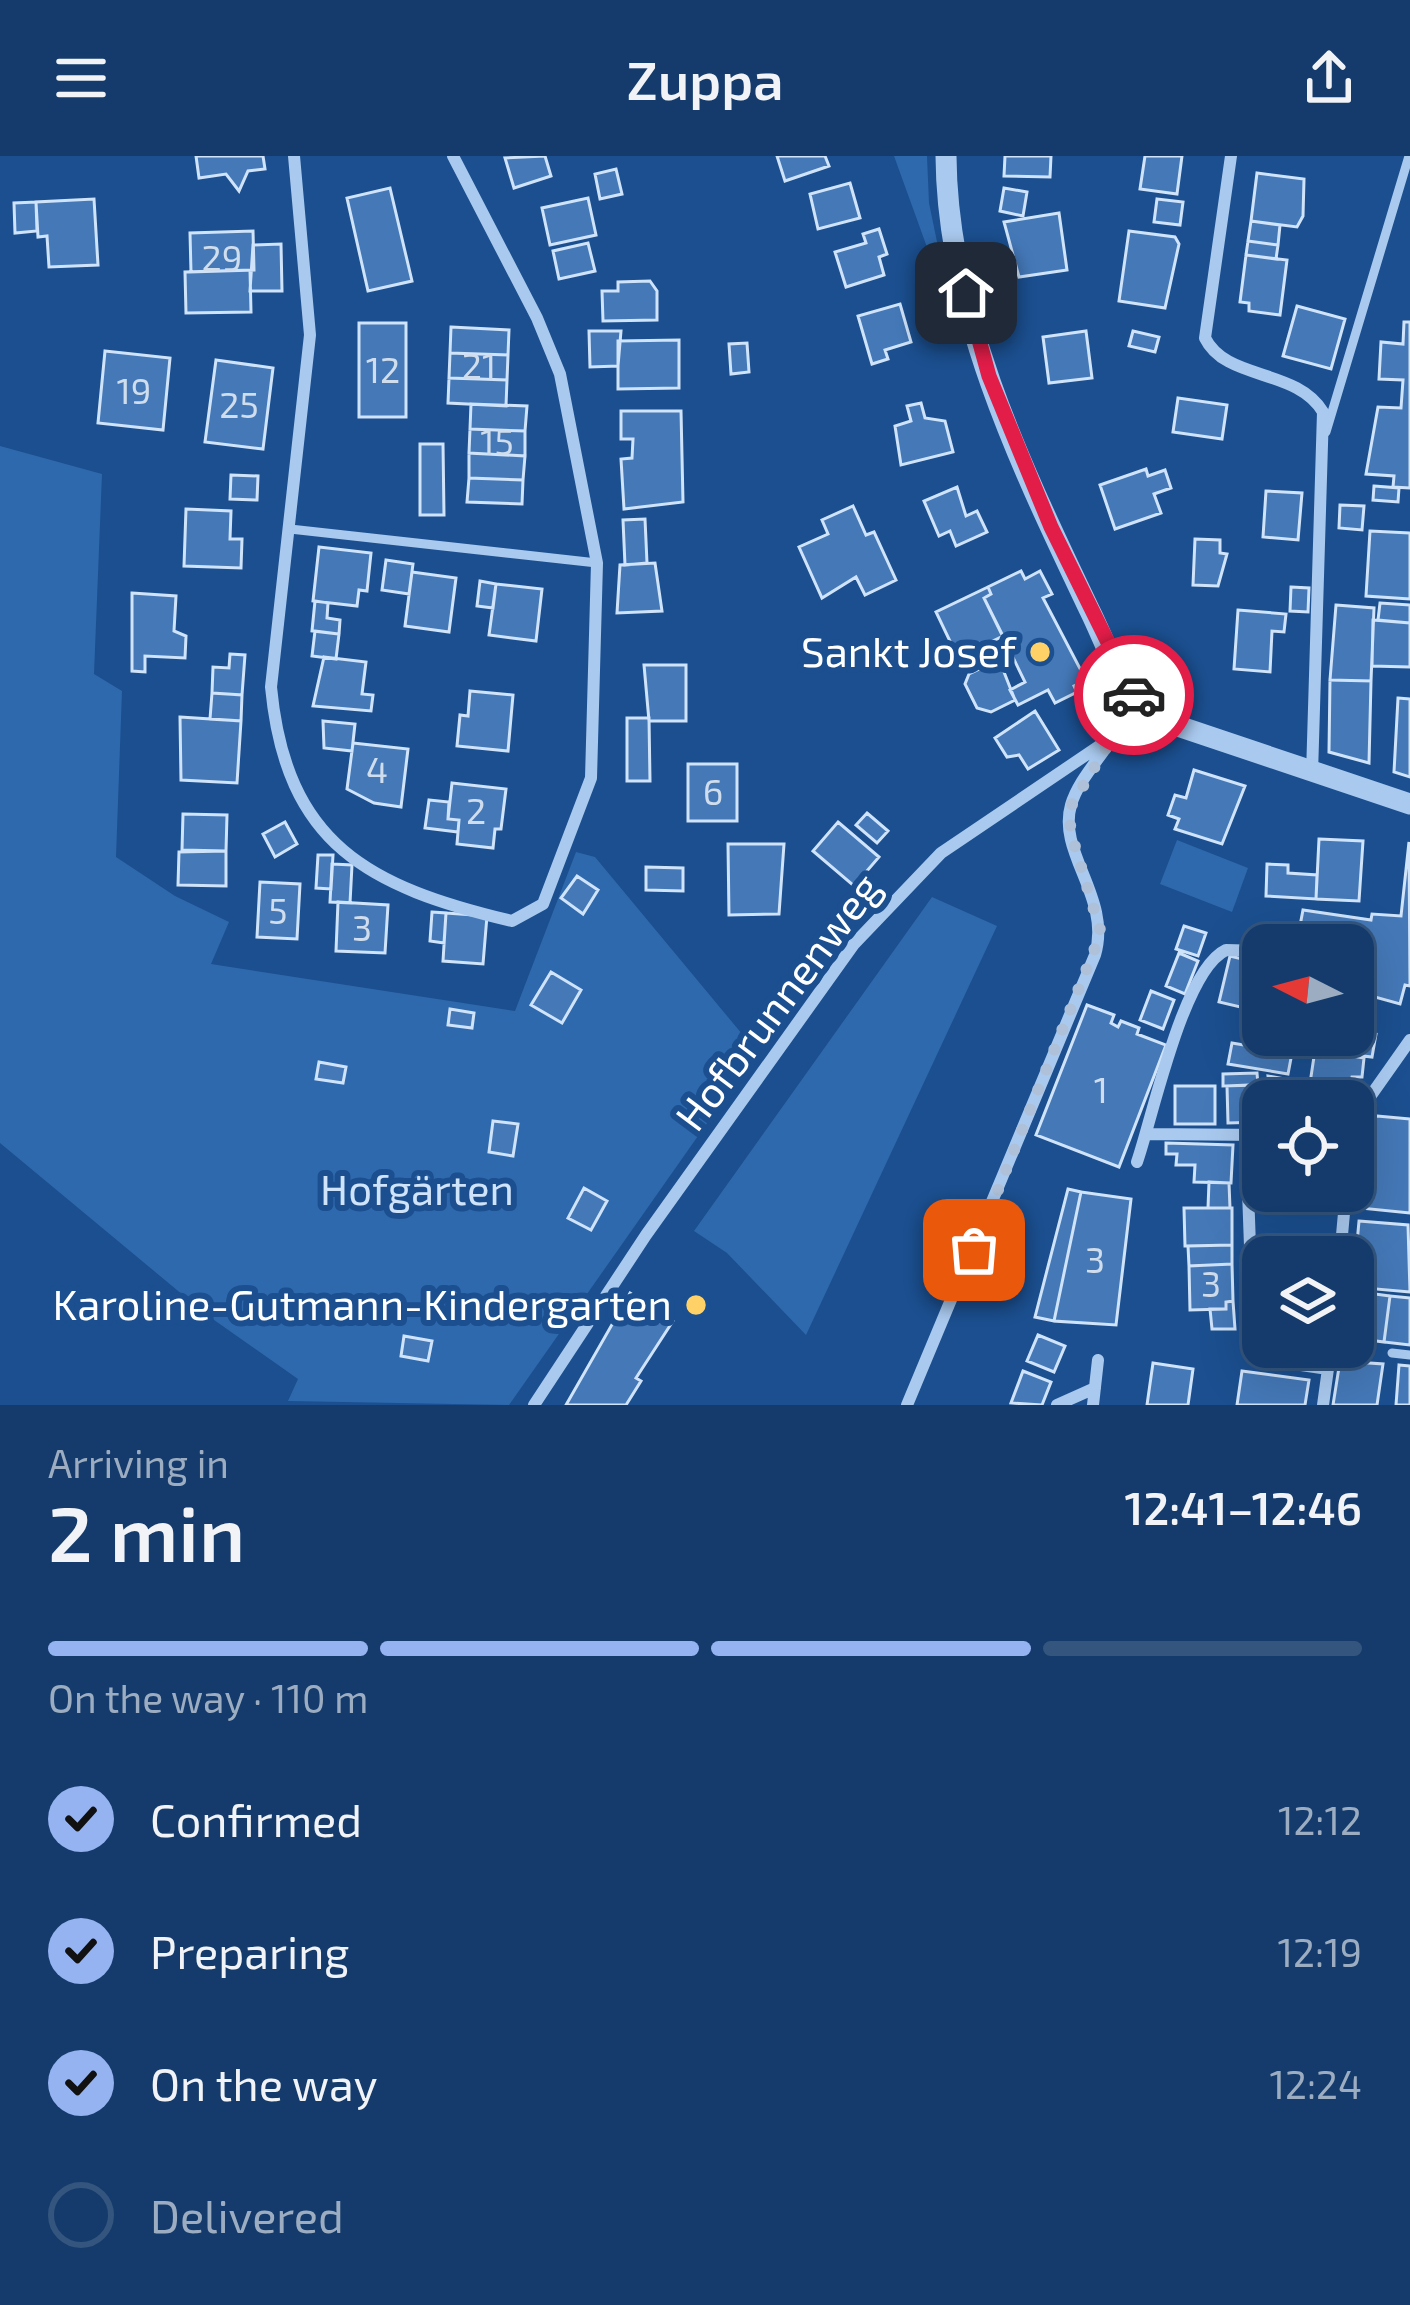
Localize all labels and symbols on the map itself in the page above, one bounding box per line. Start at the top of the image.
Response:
house number: 29 [202,235,242,278]
pin [915,242,1017,344]
house number: 21 [462,343,496,386]
house number: 12 [366,347,400,390]
house number: 19 [117,368,151,411]
house number: 25 [219,382,259,425]
house number: 15 [480,419,514,462]
place label: Sankt Josef [801,625,1017,675]
courier [1074,635,1194,755]
marker: Sankt Josef [1027,639,1053,665]
house number: 4 [366,747,388,790]
house number: 6 [703,769,723,812]
house number: 2 [466,788,486,831]
street label: Hofbrunnenweg [664,862,889,1139]
house number: 5 [268,888,288,931]
house number: 3 [352,905,372,948]
north arrow [1242,924,1374,1056]
house number: 1 [1094,1067,1108,1110]
park label: Hofgärten [320,1163,514,1213]
pin [923,1199,1025,1301]
house number: 3 [1085,1237,1105,1280]
house number: 3 [1201,1261,1221,1304]
place label: Karoline-Gutmann-Kindergarten [52,1278,672,1328]
marker: Karoline-Gutmann-Kindergarten [683,1292,709,1318]

